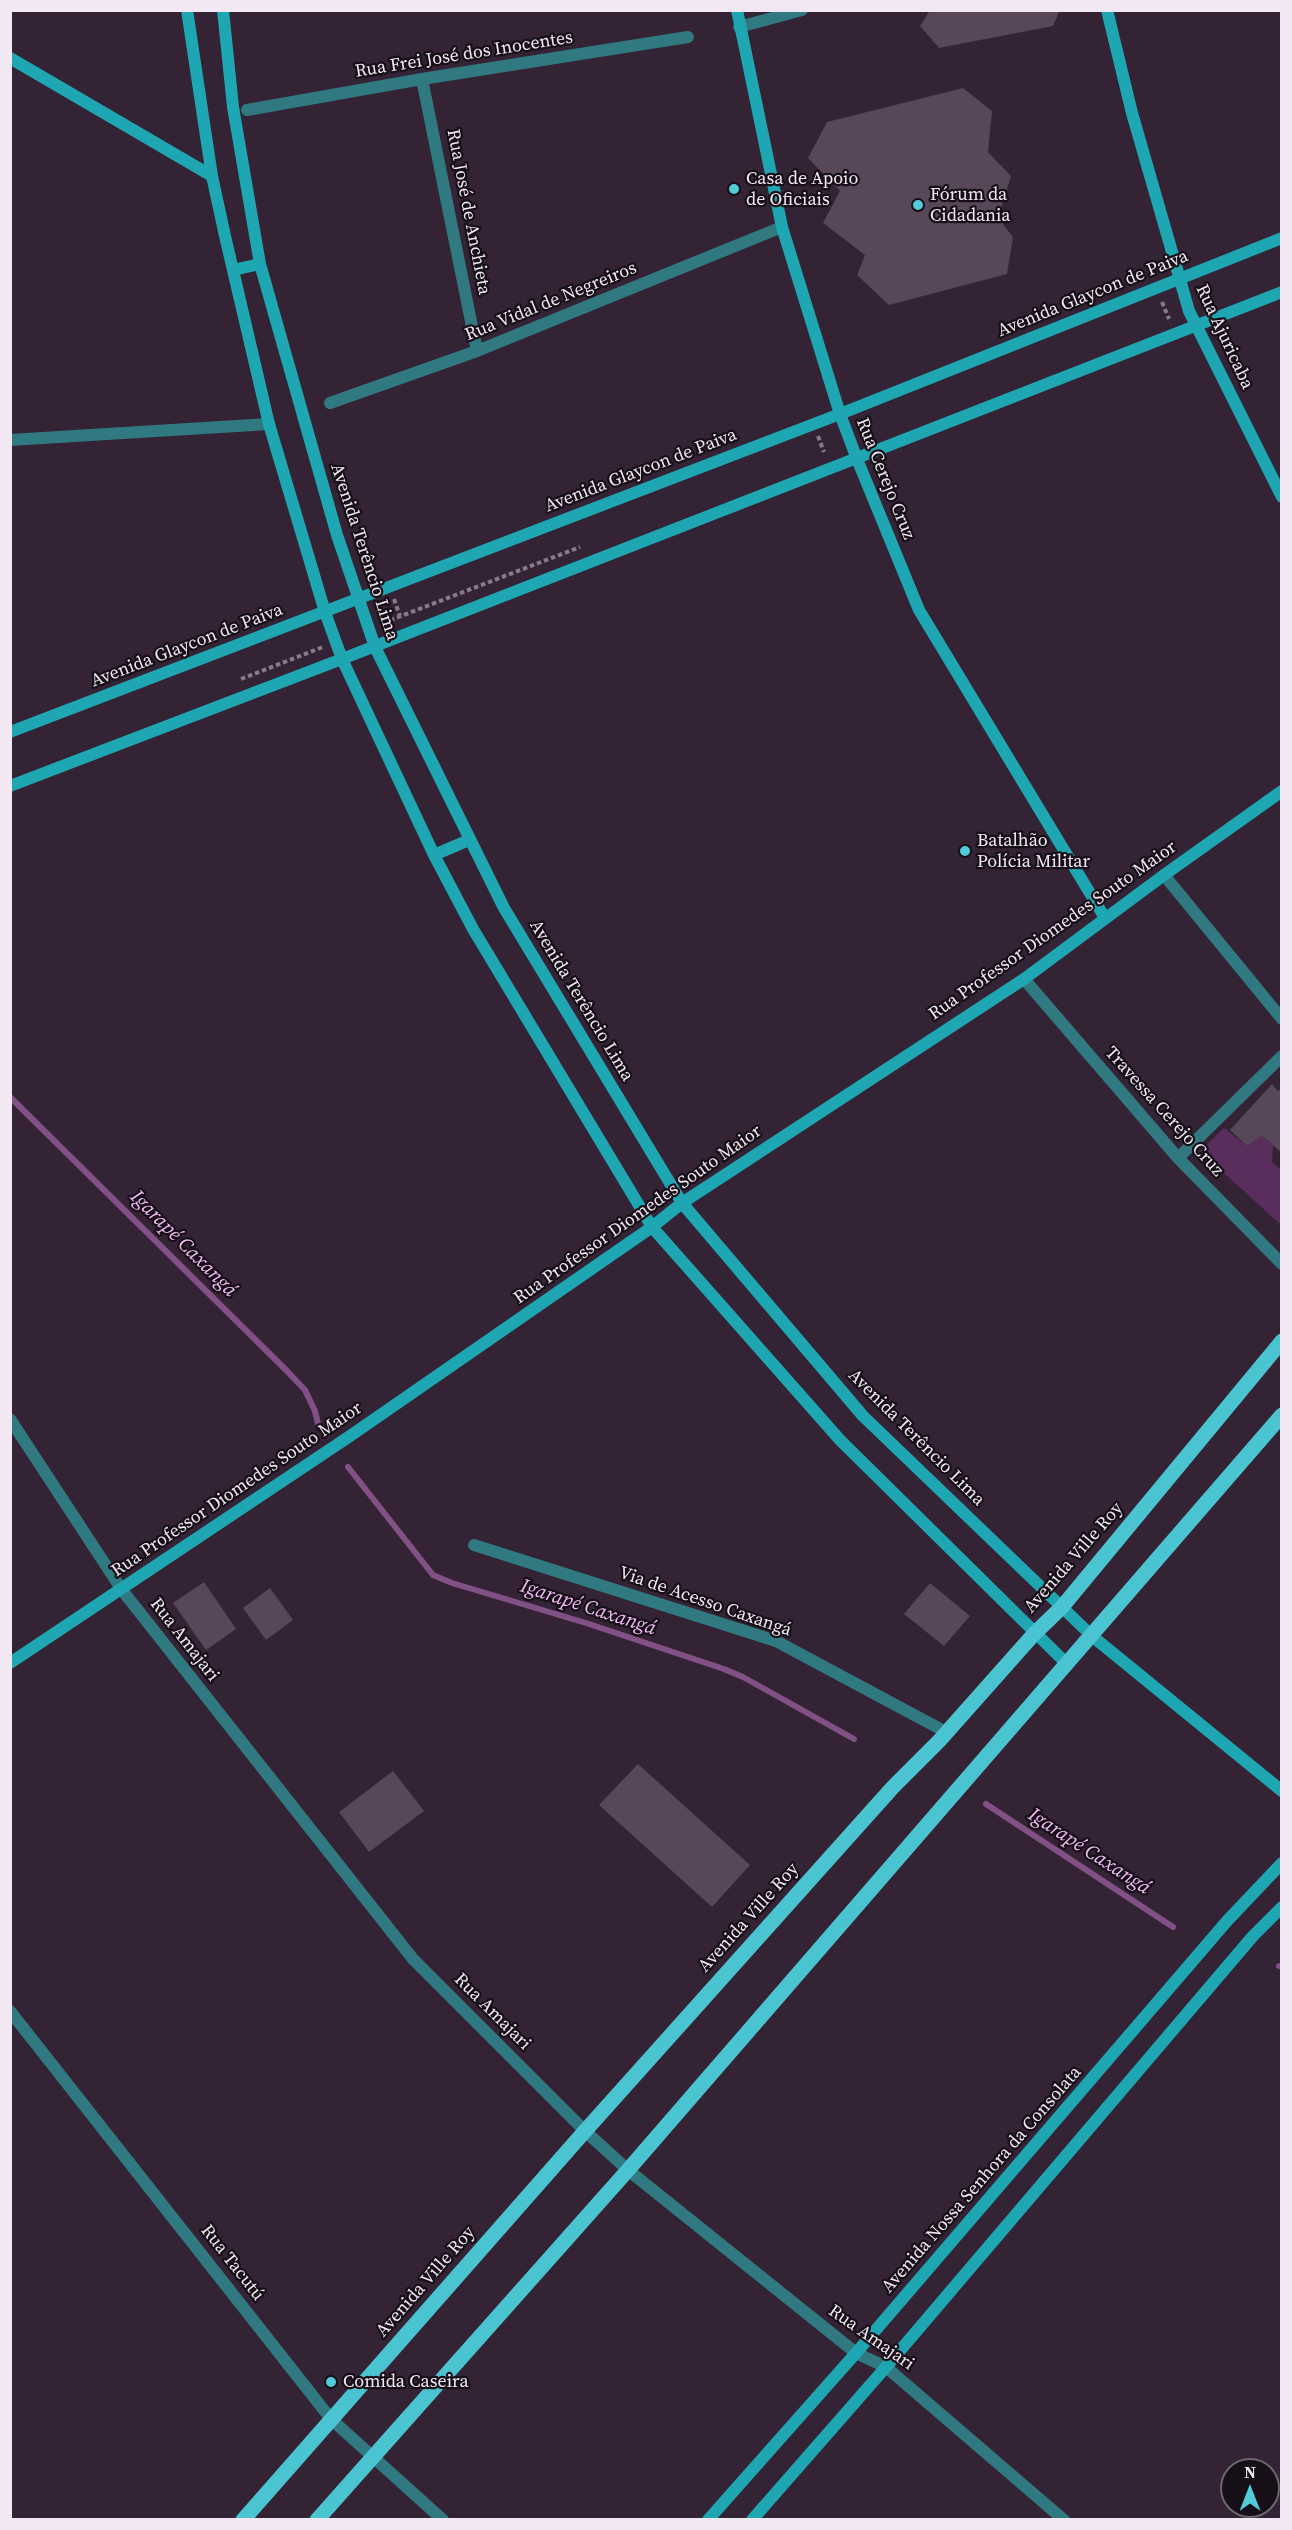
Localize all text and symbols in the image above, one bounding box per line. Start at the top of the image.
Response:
street label: Rua Frei José dos Inocentes [354,27,574,83]
street label: Rua José de Anchieta [441,127,495,297]
place label: Casa de Apoio de Oficiais [746,168,858,210]
marker: Casa de Apoio de Oficiais [727,182,741,196]
place label: Fórum da Cidadania [930,184,1010,226]
marker: Fórum da Cidadania [911,198,925,212]
street label: Avenida Glaycon de Paiva [994,246,1192,342]
street label: Rua Vidal de Negreiros [462,258,640,346]
street label: Rua Ajuricaba [1190,281,1258,393]
street label: Rua Cerejo Cruz [851,415,919,543]
street label: Avenida Glaycon de Paiva [542,424,740,518]
street label: Avenida Terêncio Lima [325,461,403,643]
street label: Avenida Glaycon de Paiva [88,599,286,693]
place label: Batalhão Polícia Militar [977,830,1090,872]
street label: Rua Professor Diomedes Souto Maior [925,837,1181,1025]
marker: Batalhão Polícia Militar [958,844,972,858]
street label: Avenida Terêncio Lima [524,916,638,1086]
street label: Travessa Cerejo Cruz [1100,1043,1228,1181]
street label: Rua Professor Diomedes Souto Maior [510,1121,766,1309]
water label: Igarapé Caxangá [125,1186,241,1302]
street label: Avenida Terêncio Lima [843,1365,989,1511]
street label: Rua Professor Diomedes Souto Maior [108,1398,366,1582]
street label: Avenida Ville Roy [1020,1498,1128,1618]
street label: Via de Acesso Caxangá [616,1562,794,1642]
water label: Igarapé Caxangá [517,1575,659,1641]
street label: Rua Amajari [145,1594,223,1686]
water label: Igarapé Caxangá [1023,1803,1155,1901]
street label: Avenida Ville Roy [694,1859,804,1977]
street label: Rua Amajari [449,1969,535,2055]
street label: Avenida Nossa Senhora da Consolata [878,2062,1086,2298]
street label: Rua Tacutú [196,2221,268,2305]
street label: Avenida Ville Roy [372,2222,480,2342]
street label: Rua Amajari [824,2301,918,2375]
place label: Comida Caseira [343,2371,469,2393]
marker: Comida Caseira [324,2375,338,2389]
north arrow [1220,2458,1280,2518]
text: N [1244,2461,1256,2483]

